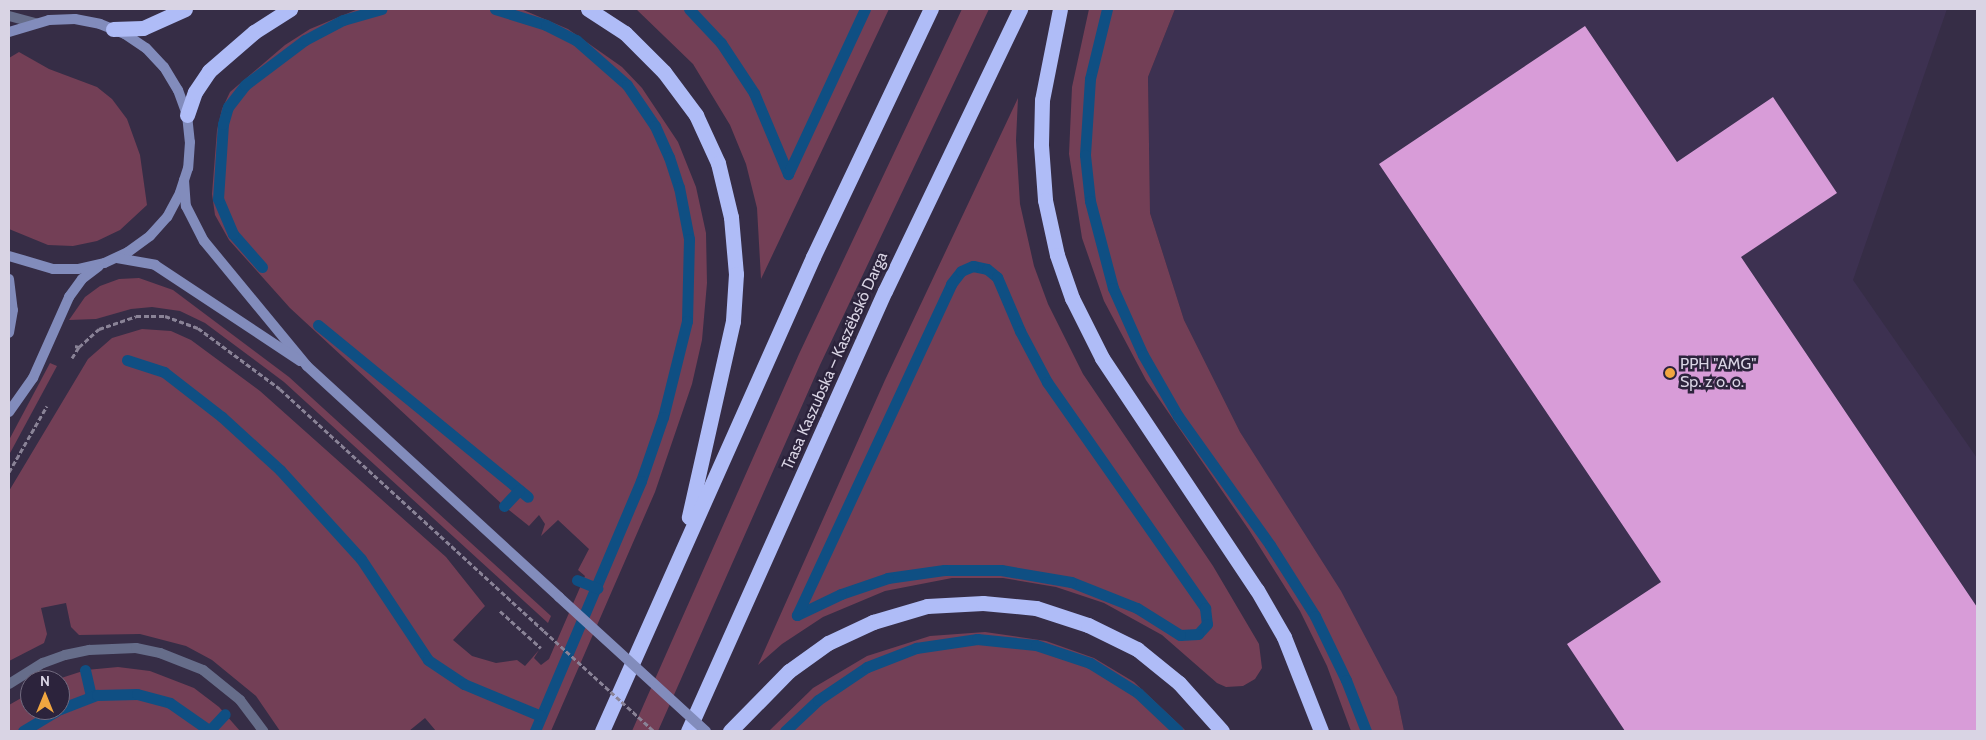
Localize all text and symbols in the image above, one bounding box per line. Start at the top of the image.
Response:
street label: Trasa Kaszubska – Kaszëbskô Darga [778,249,892,473]
place label: PPH "AMG" Sp. z o. o. [1680,354,1756,392]
marker: PPH "AMG" Sp. z o. o. [1664,367,1676,379]
north arrow [20,670,70,720]
text: N [40,672,50,690]

